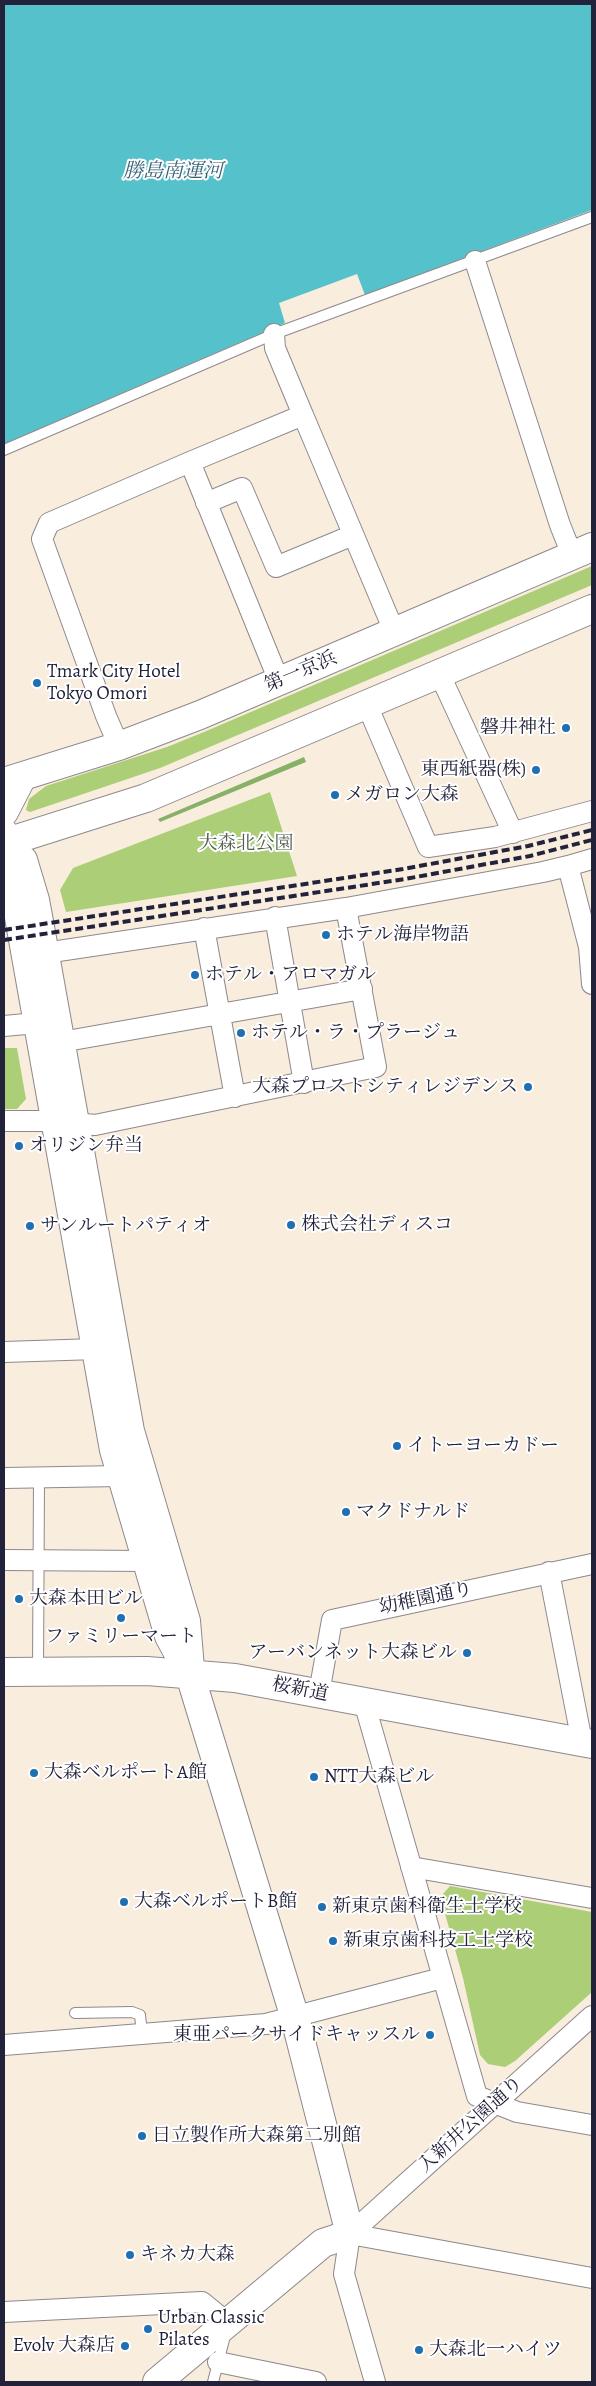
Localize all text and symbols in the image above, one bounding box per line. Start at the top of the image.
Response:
water label: 勝島南運河 [123,160,223,184]
street label: 第一京浜 [262,647,340,697]
place label: Tmark City Hotel Tokyo Omori [47,661,180,705]
marker: Tmark City Hotel Tokyo Omori [31,677,43,689]
place label: 磐井神社 [480,717,556,739]
marker: 磐井神社 [560,722,572,734]
place label: 東西紙器(株) [421,759,526,781]
marker: 東西紙器(株) [530,764,542,776]
place label: メガロン大森 [345,784,459,806]
marker: メガロン大森 [329,789,341,801]
park label: 大森北公園 [199,833,293,855]
place label: ホテル海岸物語 [336,924,469,946]
marker: ホテル海岸物語 [320,929,332,941]
place label: ホテル・アロマガル [205,964,376,986]
marker: ホテル・アロマガル [189,969,201,981]
place label: ホテル・ラ・プラージュ [251,1022,460,1044]
marker: ホテル・ラ・プラージュ [235,1027,247,1039]
place label: 大森プロストシティレジデンス [252,1076,518,1098]
marker: 大森プロストシティレジデンス [522,1081,534,1093]
place label: オリジン弁当 [29,1135,143,1157]
marker: オリジン弁当 [13,1140,25,1152]
place label: 株式会社ディスコ [301,1214,453,1236]
place label: サンルートパティオ [40,1215,211,1237]
marker: 株式会社ディスコ [285,1219,297,1231]
marker: サンルートパティオ [24,1220,36,1232]
place label: イトーヨーカドー [407,1435,559,1457]
marker: イトーヨーカドー [391,1440,403,1452]
place label: マクドナルド [356,1501,470,1523]
marker: マクドナルド [340,1506,352,1518]
street label: 幼稚園通り [377,1578,475,1620]
place label: 大森本田ビル [29,1588,143,1610]
marker: 大森本田ビル [13,1593,25,1605]
marker: ファミリーマート [115,1612,127,1624]
place label: ファミリーマート [45,1626,197,1648]
place label: アーバンネット大森ビル [249,1642,457,1664]
marker: アーバンネット大森ビル [461,1647,473,1659]
street label: 桜新道 [270,1673,330,1707]
place label: 大森ベルポートA館 [44,1762,207,1784]
place label: NTT大森ビル [324,1766,434,1788]
marker: 大森ベルポートA館 [28,1767,40,1779]
marker: NTT大森ビル [308,1771,320,1783]
place label: 大森ベルポートB館 [134,1891,297,1913]
marker: 大森ベルポートB館 [118,1896,130,1908]
place label: 新東京歯科衛生士学校 [332,1896,522,1918]
marker: 新東京歯科衛生士学校 [316,1901,328,1913]
place label: 新東京歯科技工士学校 [343,1930,533,1952]
marker: 新東京歯科技工士学校 [327,1935,339,1947]
place label: 東亜パークサイドキャッスル [173,2024,420,2046]
marker: 東亜パークサイドキャッスル [424,2029,436,2041]
street label: 入新井公園通り [414,2072,528,2178]
place label: 日立製作所大森第二別館 [152,2125,361,2147]
marker: 日立製作所大森第二別館 [136,2130,148,2142]
place label: キネカ大森 [140,2244,235,2266]
marker: キネカ大森 [124,2249,136,2261]
place label: Urban Classic Pilates [158,2307,265,2351]
marker: Urban Classic Pilates [142,2323,154,2335]
place label: Evolv 大森店 [13,2335,115,2357]
place label: 大森北一ハイツ [429,2339,562,2361]
marker: Evolv 大森店 [119,2340,131,2352]
marker: 大森北一ハイツ [413,2344,425,2356]

